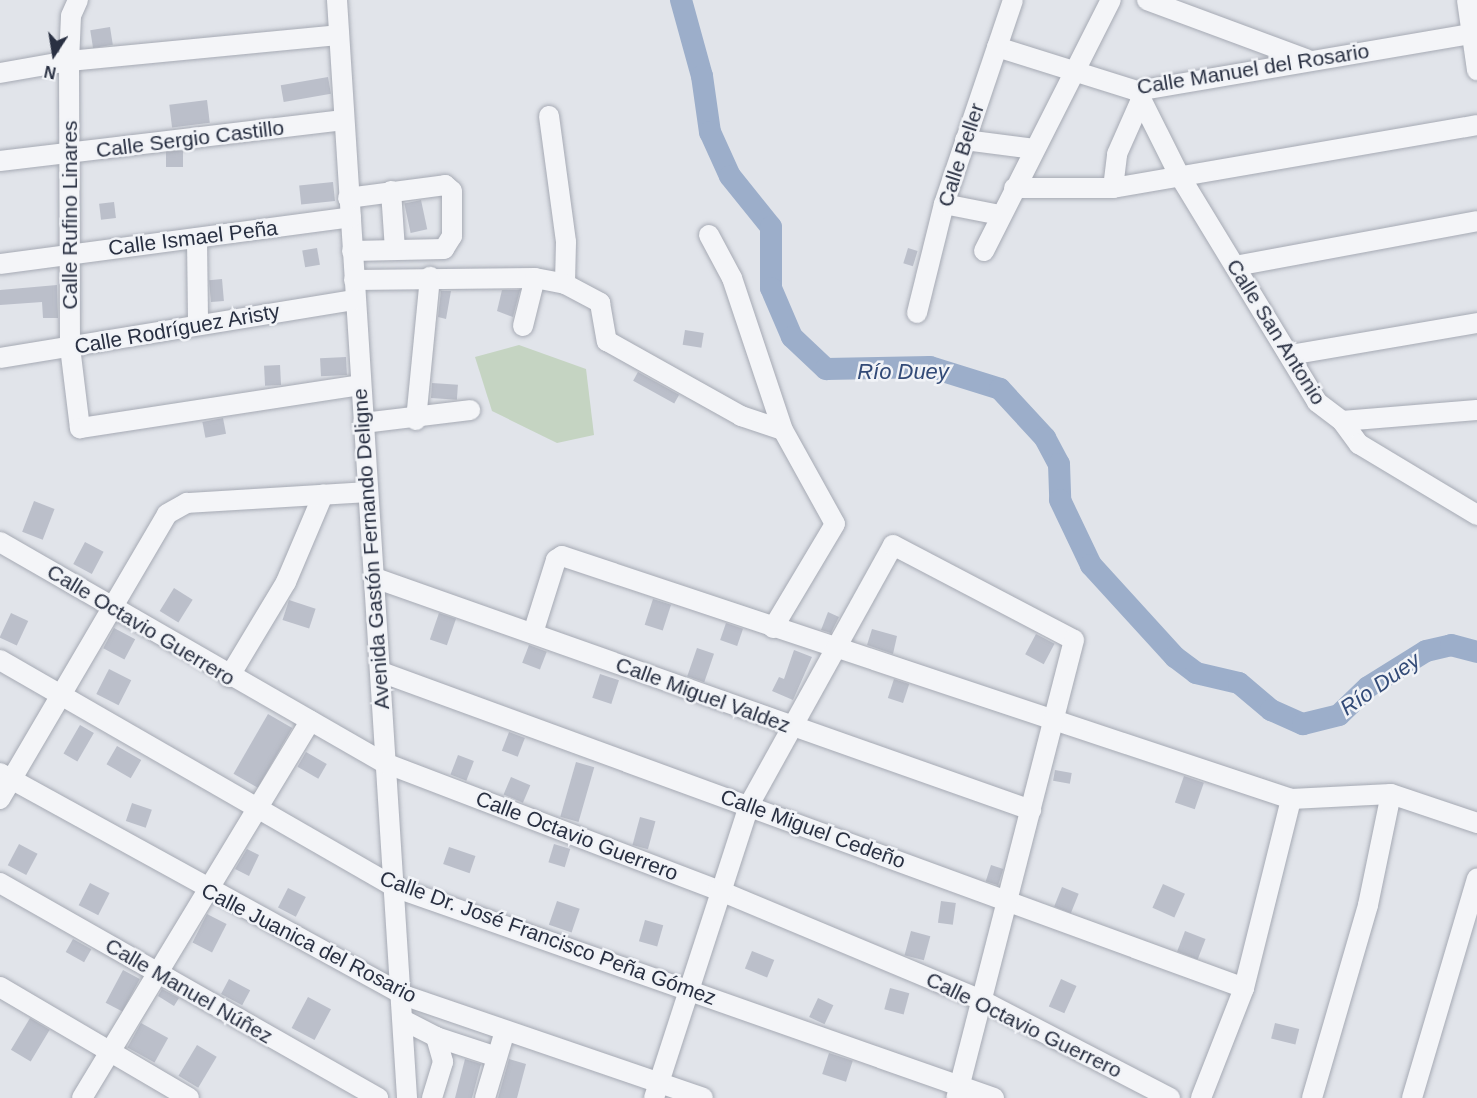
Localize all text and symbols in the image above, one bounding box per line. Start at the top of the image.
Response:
north arrow [24,24,84,84]
street label: Calle Manuel del Rosario [1135,38,1371,100]
text: N [43,63,58,82]
street label: Calle Beller [932,100,990,210]
street label: Calle Sergio Castillo [95,115,285,163]
street label: Calle Rufino Linares [57,120,83,310]
street label: Calle Ismael Peña [107,215,279,261]
street label: Calle San Antonio [1221,254,1331,410]
street label: Calle Rodríguez Aristy [72,298,282,360]
water label: Río Duey [857,359,949,385]
street label: Avenida Gastón Fernando Deligne [347,388,395,710]
street label: Calle Octavio Guerrero [42,559,240,691]
water label: Río Duey [1335,647,1425,721]
street label: Calle Miguel Valdez [612,652,794,738]
street label: Calle Miguel Cedeño [717,784,909,874]
street label: Calle Octavio Guerrero [472,786,682,886]
street label: Calle Dr. José Francisco Peña Gómez [376,865,720,1011]
street label: Calle Juanica del Rosario [197,878,421,1008]
street label: Calle Manuel Núñez [101,933,277,1049]
street label: Calle Octavio Guerrero [922,967,1126,1083]

